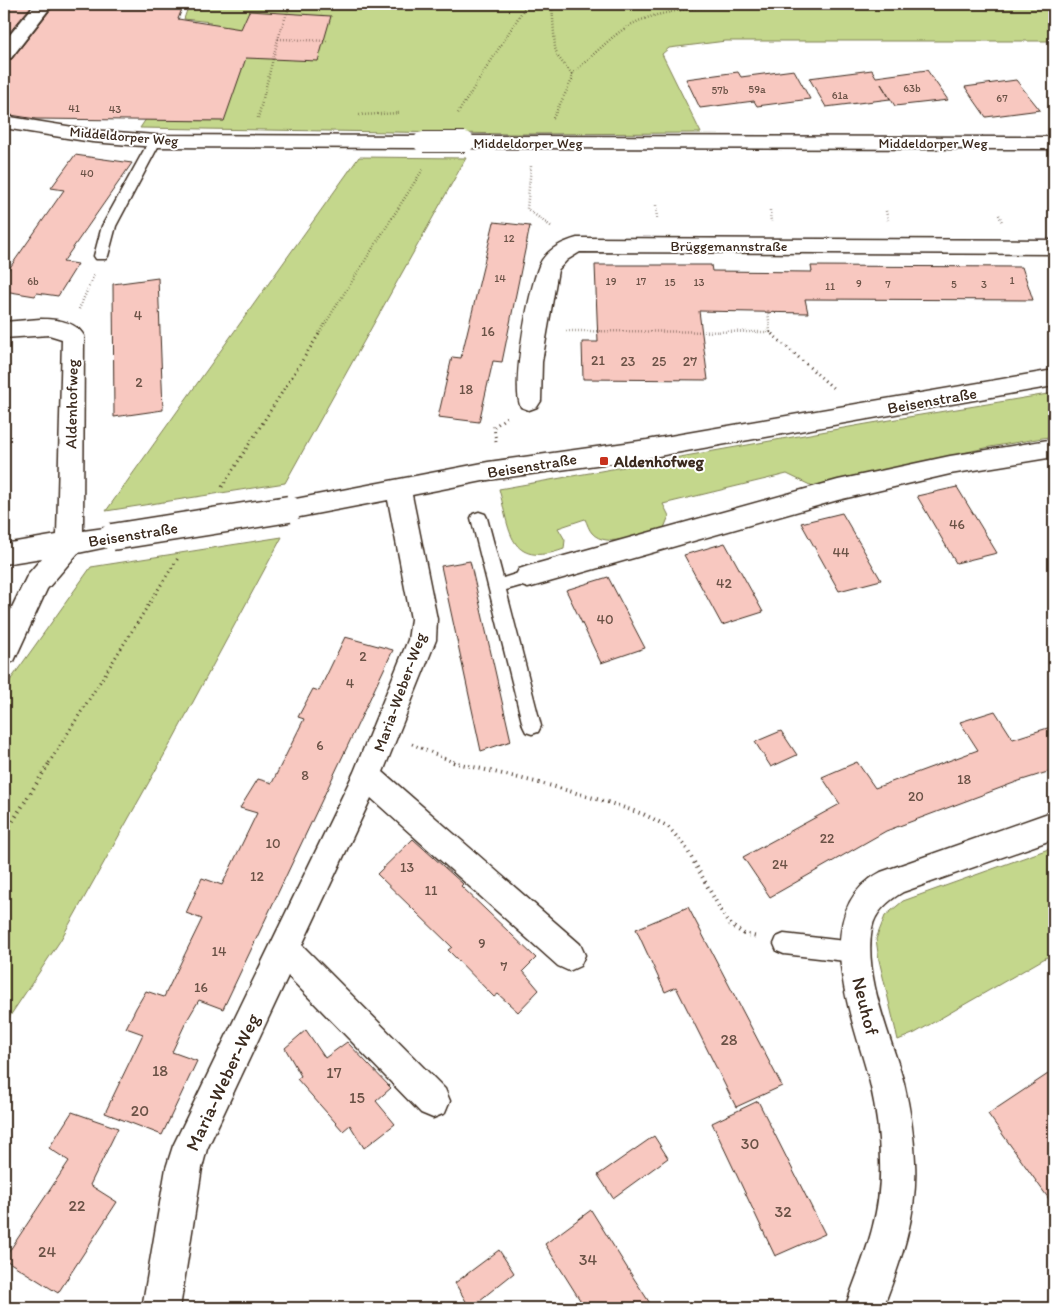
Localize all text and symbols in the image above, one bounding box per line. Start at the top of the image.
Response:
house number: 63b [903,82,921,95]
house number: 59a [748,83,766,96]
house number: 57b [712,84,729,97]
house number: 61a [832,89,849,102]
house number: 67 [996,92,1008,105]
house number: 41 [68,102,80,115]
house number: 43 [109,103,121,116]
street label: Middeldorper Weg [69,123,180,150]
street label: Middeldorper Weg [473,135,583,152]
street label: Middeldorper Weg [878,135,988,152]
house number: 40 [80,167,94,180]
house number: 12 [504,232,515,245]
street label: Brüggemannstraße [671,238,788,255]
house number: 14 [494,272,506,285]
house number: 1 [1009,274,1015,287]
house number: 6b [27,275,39,288]
house number: 19 [606,275,617,288]
house number: 17 [636,275,647,288]
house number: 15 [665,276,676,289]
house number: 13 [693,276,705,289]
house number: 9 [856,277,862,290]
house number: 7 [885,278,891,291]
house number: 5 [951,278,957,291]
house number: 3 [981,278,987,291]
house number: 11 [825,280,835,293]
house number: 4 [134,307,143,324]
house number: 16 [481,323,495,340]
house number: 21 [591,352,605,369]
house number: 23 [621,353,636,370]
house number: 25 [652,353,666,370]
house number: 27 [683,353,697,370]
street label: Aldenhofweg [61,358,82,449]
house number: 2 [135,374,143,391]
house number: 18 [459,381,473,398]
street label: Beisenstraße [886,383,978,418]
street label: Beisenstraße [486,449,578,482]
place label: Aldenhofweg [613,452,704,472]
marker: Aldenhofweg [598,455,610,467]
house number: 46 [949,516,965,533]
street label: Beisenstraße [87,518,179,551]
house number: 44 [833,544,850,561]
house number: 42 [716,575,733,592]
house number: 40 [596,611,614,628]
street label: Maria-Weber-Weg [369,629,430,754]
house number: 2 [359,648,367,665]
house number: 4 [346,675,355,692]
house number: 6 [316,737,324,754]
house number: 8 [301,767,309,784]
house number: 18 [957,771,971,788]
house number: 20 [908,788,924,805]
house number: 22 [820,830,835,847]
house number: 10 [265,835,281,852]
house number: 24 [772,856,788,873]
house number: 13 [400,859,414,876]
house number: 12 [250,868,265,885]
house number: 11 [425,882,438,899]
house number: 9 [478,935,486,952]
house number: 14 [212,943,227,960]
house number: 7 [501,958,508,975]
street label: Neuhof [847,975,884,1038]
house number: 16 [194,979,208,996]
street label: Maria-Weber-Weg [180,1009,265,1155]
house number: 28 [720,1030,738,1049]
house number: 18 [152,1061,168,1080]
house number: 17 [326,1063,342,1082]
house number: 15 [349,1088,365,1107]
house number: 20 [131,1101,149,1120]
house number: 30 [741,1134,759,1153]
house number: 22 [69,1196,86,1215]
house number: 32 [774,1202,792,1221]
house number: 24 [38,1242,56,1261]
house number: 34 [579,1250,598,1269]

